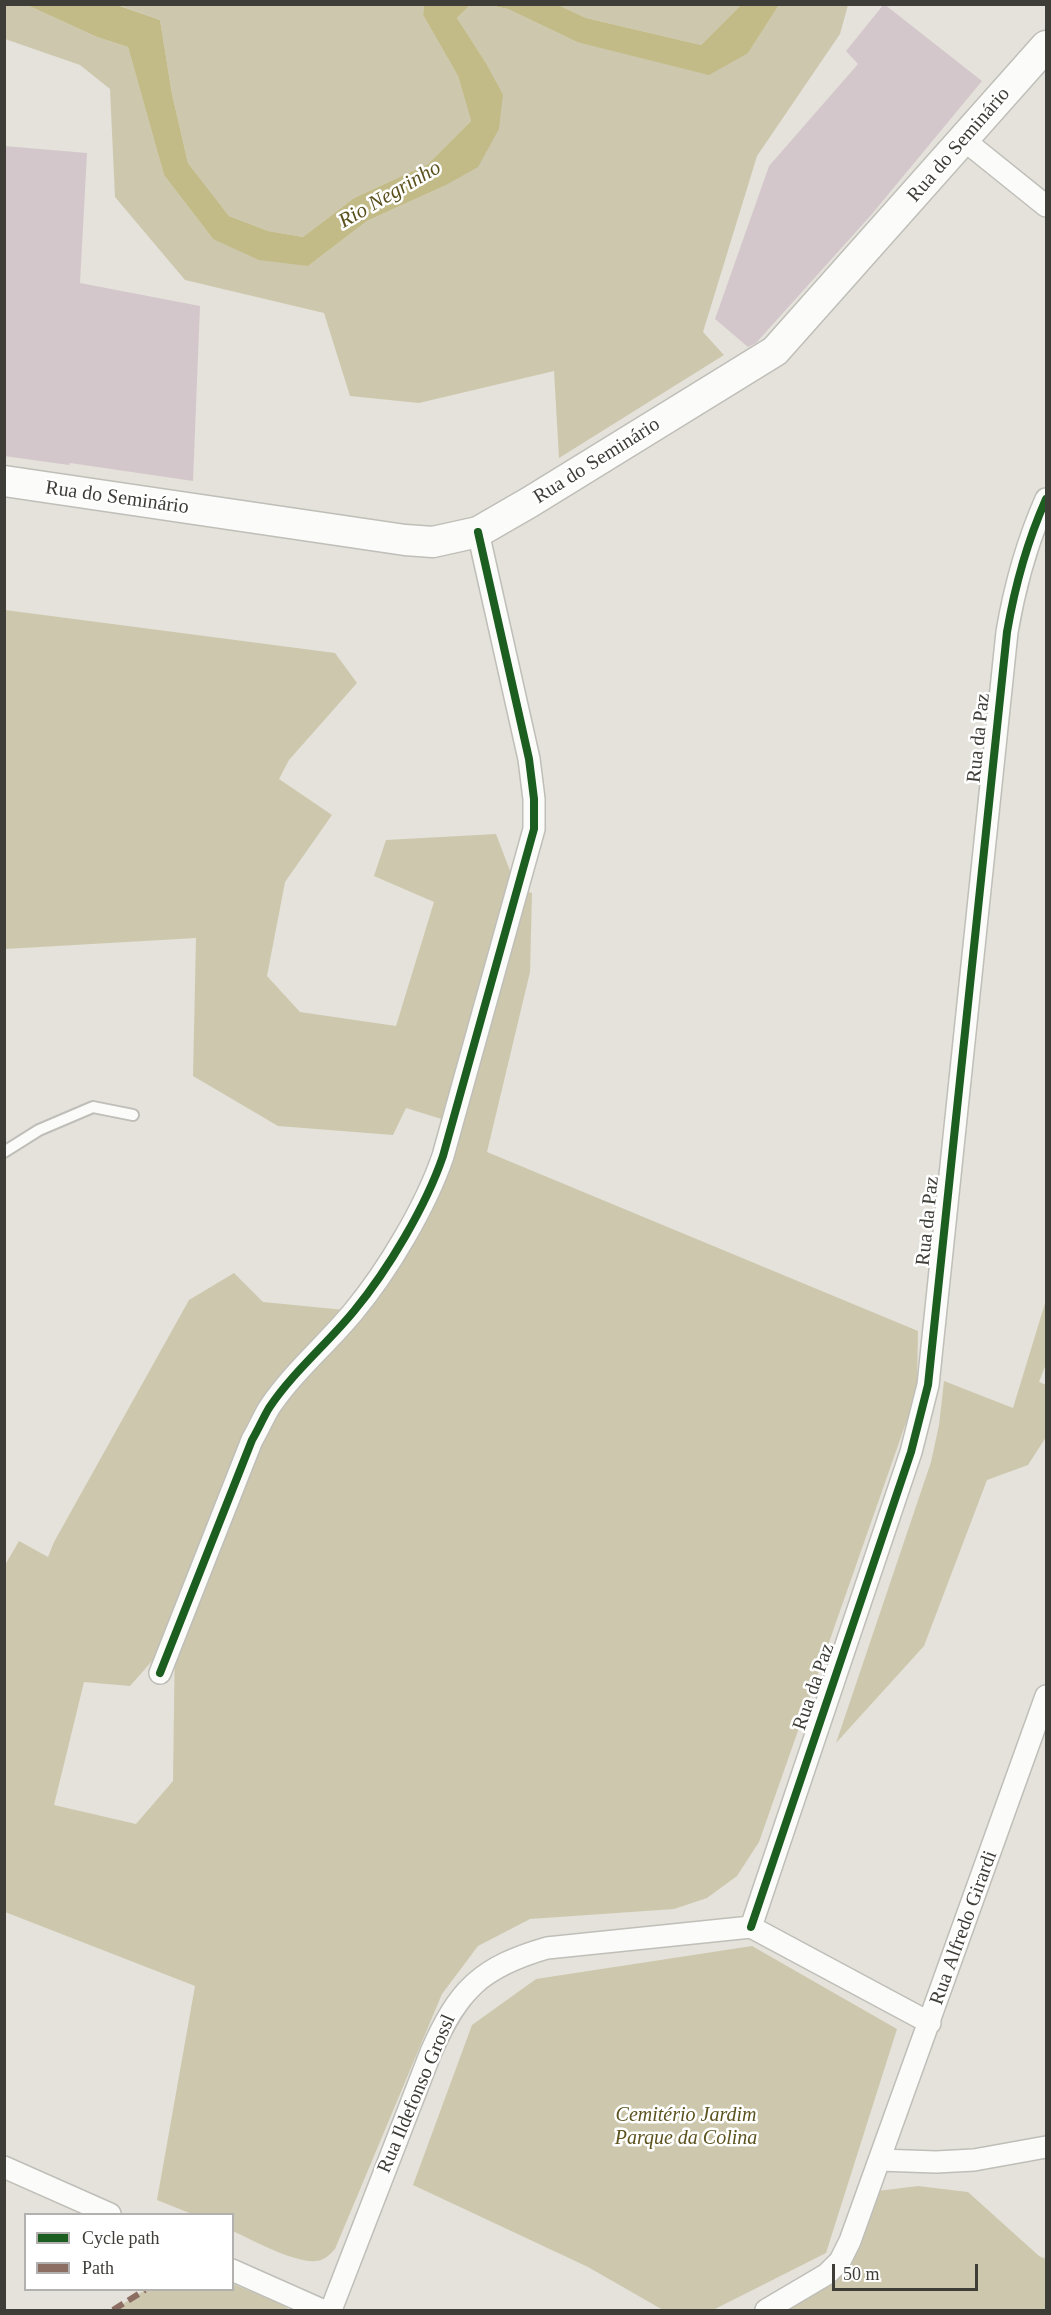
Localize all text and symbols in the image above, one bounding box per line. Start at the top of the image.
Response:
street label: Rua do Seminário [903,83,1015,207]
water label: Rio Negrinho [334,156,446,234]
street label: Rua do Seminário [529,413,665,509]
street label: Rua do Seminário [44,476,190,520]
street label: Rua da Paz [962,692,996,784]
street label: Rua da Paz [911,1175,945,1267]
street label: Rua da Paz [788,1641,840,1733]
street label: Rua Alfredo Girardi [925,1848,1003,2008]
street label: Rua Ildefonso Grossl [373,2011,461,2177]
park label: Cemitério Jardim Parque da Colina [615,2104,757,2151]
legend [24,2213,234,2291]
text: Cycle path [82,2228,159,2248]
scale bar [835,2252,980,2290]
text: Path [82,2258,114,2278]
text: 50 m [843,2264,880,2284]

